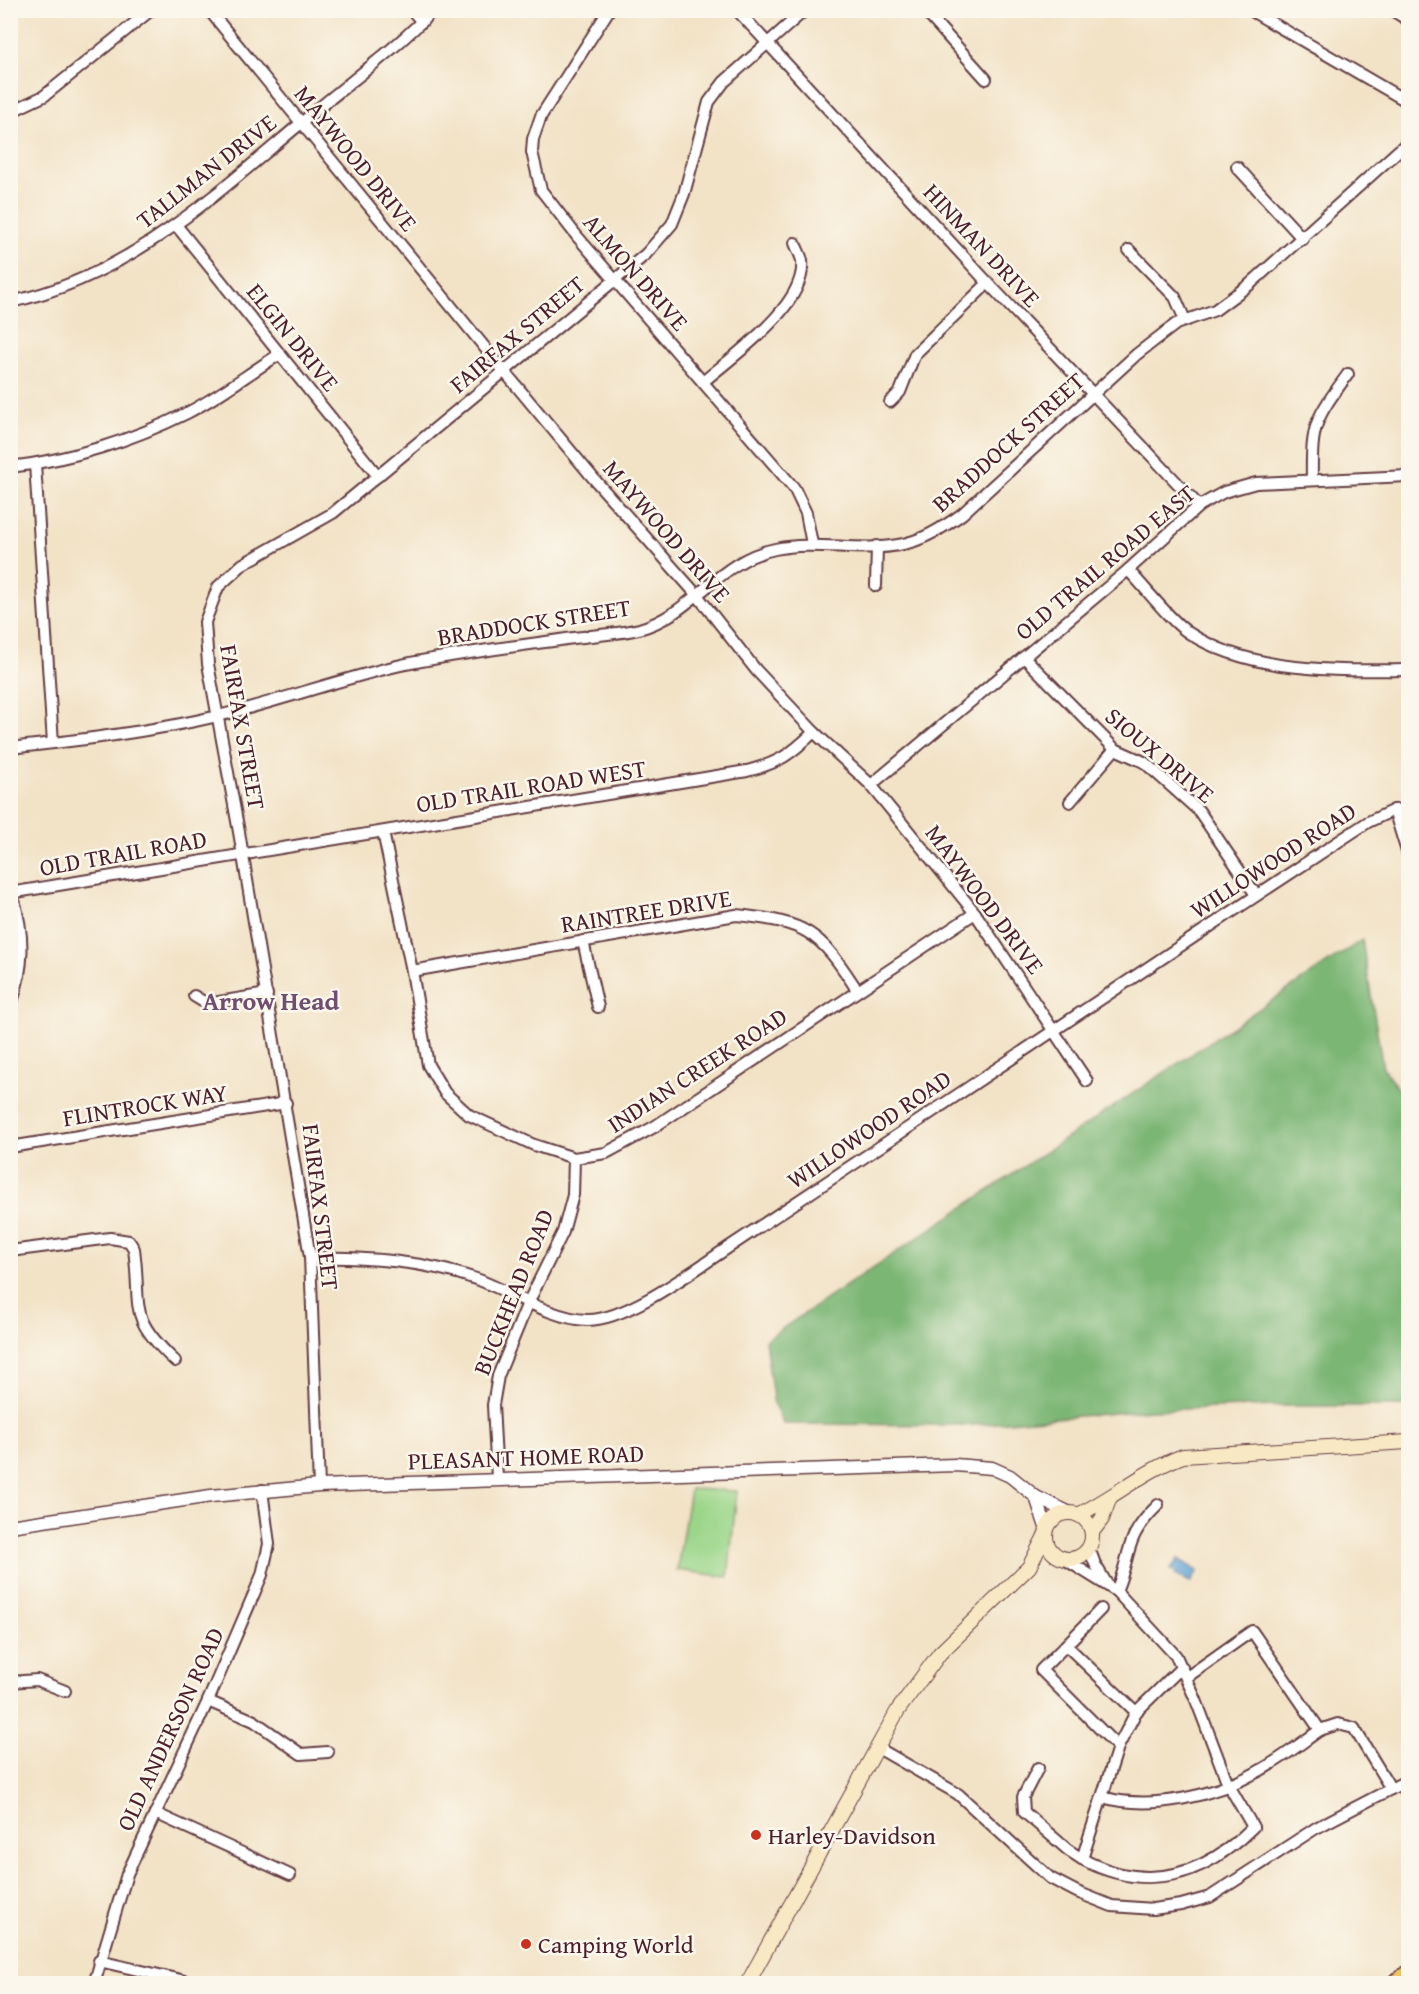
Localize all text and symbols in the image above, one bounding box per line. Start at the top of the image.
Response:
street label: MAYWOOD DRIVE [286,77,426,239]
street label: TALLMAN DRIVE [129,105,283,237]
street label: HINMAN DRIVE [915,175,1049,315]
street label: ALMON DRIVE [575,206,697,338]
street label: FAIRFAX STREET [442,267,592,401]
street label: ELGIN DRIVE [238,275,348,399]
street label: BRADDOCK STREET [924,364,1092,520]
street label: MAYWOOD DRIVE [595,452,739,610]
street label: OLD TRAIL ROAD EAST [1007,476,1203,648]
street label: BRADDOCK STREET [435,589,633,655]
street label: FAIRFAX STREET [211,642,275,812]
street label: SIOUX DRIVE [1098,699,1222,811]
street label: OLD TRAIL ROAD WEST [414,751,648,821]
street label: WILLOWOOD ROAD [1183,793,1363,927]
street label: MAYWOOD DRIVE [917,817,1053,981]
street label: OLD TRAIL ROAD [37,821,209,885]
street label: RAINTREE DRIVE [558,880,734,942]
district label: Arrow Head [202,981,340,1020]
street label: INDIAN CREEK ROAD [600,999,794,1141]
street label: WILLOWOOD ROAD [780,1061,958,1197]
street label: FLINTROCK WAY [60,1075,230,1135]
street label: FAIRFAX STREET [293,1122,349,1292]
street label: BUCKHEAD ROAD [464,1204,562,1380]
street label: PLEASANT HOME ROAD [407,1435,645,1479]
street label: OLD ANDERSON ROAD [107,1621,233,1837]
place label: Harley-Davidson [768,1818,936,1853]
marker: Harley-Davidson [749,1828,763,1842]
place label: Camping World [538,1927,694,1962]
marker: Camping World [519,1937,533,1951]

